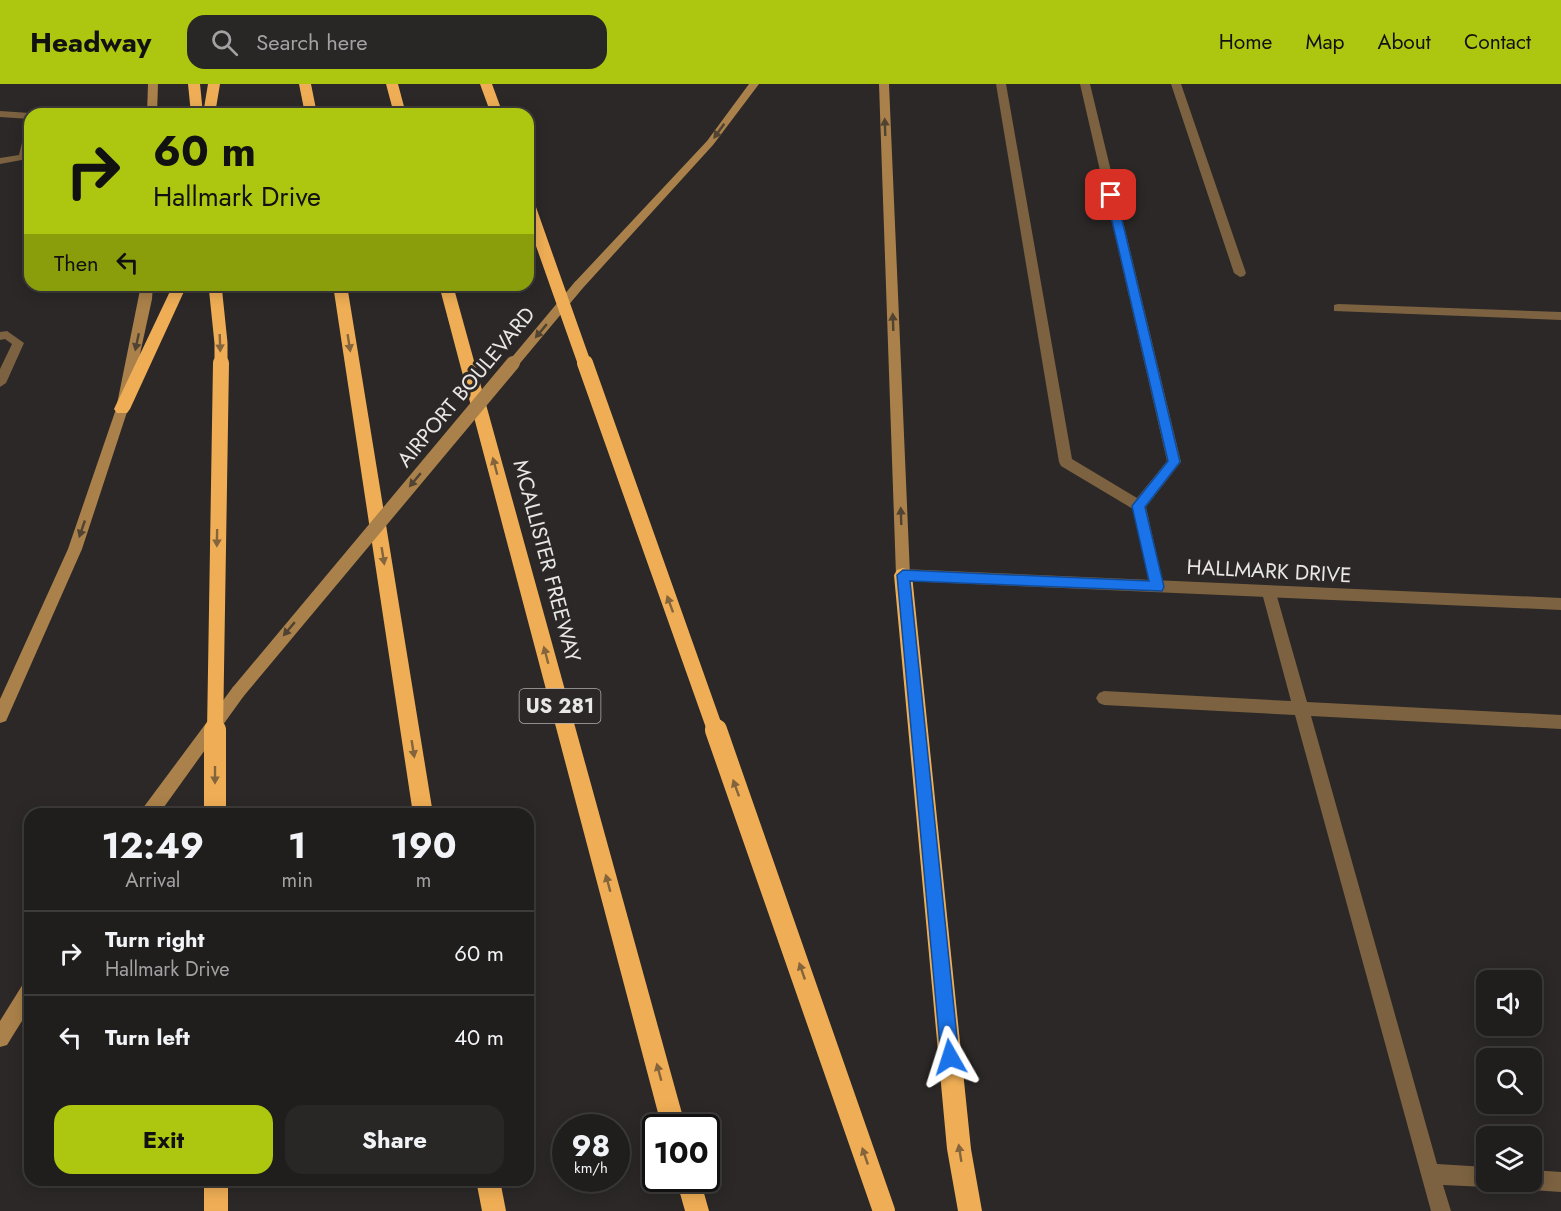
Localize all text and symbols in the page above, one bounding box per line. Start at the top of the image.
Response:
search box [187,15,607,69]
text: Headway [30,22,151,63]
icon: search [208,26,241,59]
text: Search here [256,26,368,58]
text: Home [1219,27,1272,57]
text: Map [1305,27,1345,57]
text: About [1378,27,1431,57]
text: Contact [1464,27,1531,57]
one-way arrow [881,117,890,136]
text: 60 m [153,121,256,182]
one-way arrow [713,123,725,139]
icon: right [54,132,132,210]
pin [1085,169,1136,220]
text: Hallmark Drive [153,177,321,216]
icon: arrive [1094,178,1127,211]
icon: left [111,246,144,279]
text: Then [54,247,99,279]
street label: AIRPORT BOULEVARD [390,300,542,474]
one-way arrow [888,312,898,331]
one-way arrow [534,323,547,339]
one-way arrow [131,333,141,352]
one-way arrow [345,333,354,352]
one-way arrow [215,334,225,353]
one-way arrow [490,457,500,475]
street label: MCALLISTER FREEWAY [506,457,588,666]
one-way arrow [409,472,422,487]
one-way arrow [896,507,905,526]
one-way arrow [77,520,86,538]
one-way arrow [212,529,222,548]
one-way arrow [378,547,387,566]
street label: HALLMARK DRIVE [1186,552,1352,590]
one-way arrow [665,595,674,613]
one-way arrow [283,621,296,636]
one-way arrow [541,645,550,663]
road number: US 281 [520,689,600,723]
one-way arrow [408,740,417,759]
one-way arrow [210,766,220,785]
one-way arrow [731,779,741,797]
text: 12:49 [101,819,204,871]
text: 1 [288,819,306,871]
text: 190 [390,819,457,871]
text: Arrival [125,866,180,895]
text: min [282,866,313,895]
text: m [416,866,431,895]
one-way arrow [603,874,612,892]
text: Turn right [105,923,205,955]
icon: right [54,937,87,970]
text: 60 m [454,937,504,969]
text: Hallmark Drive [105,955,229,984]
one-way arrow [796,962,806,980]
map controls [1476,970,1542,1192]
button: sound [1476,970,1542,1036]
icon: left [54,1021,87,1054]
text: Turn left [105,1021,190,1053]
text: 40 m [454,1021,504,1053]
position arrow [918,1025,982,1089]
button: search [1476,1048,1542,1114]
one-way arrow [654,1062,663,1080]
button: Exit [54,1105,273,1174]
button: Share [285,1105,504,1174]
speed limit sign: 100 [642,1114,720,1192]
text: 98 [572,1124,610,1167]
button: layers [1476,1126,1542,1192]
one-way arrow [955,1144,964,1163]
one-way arrow [860,1147,870,1165]
text: km/h [574,1157,608,1179]

